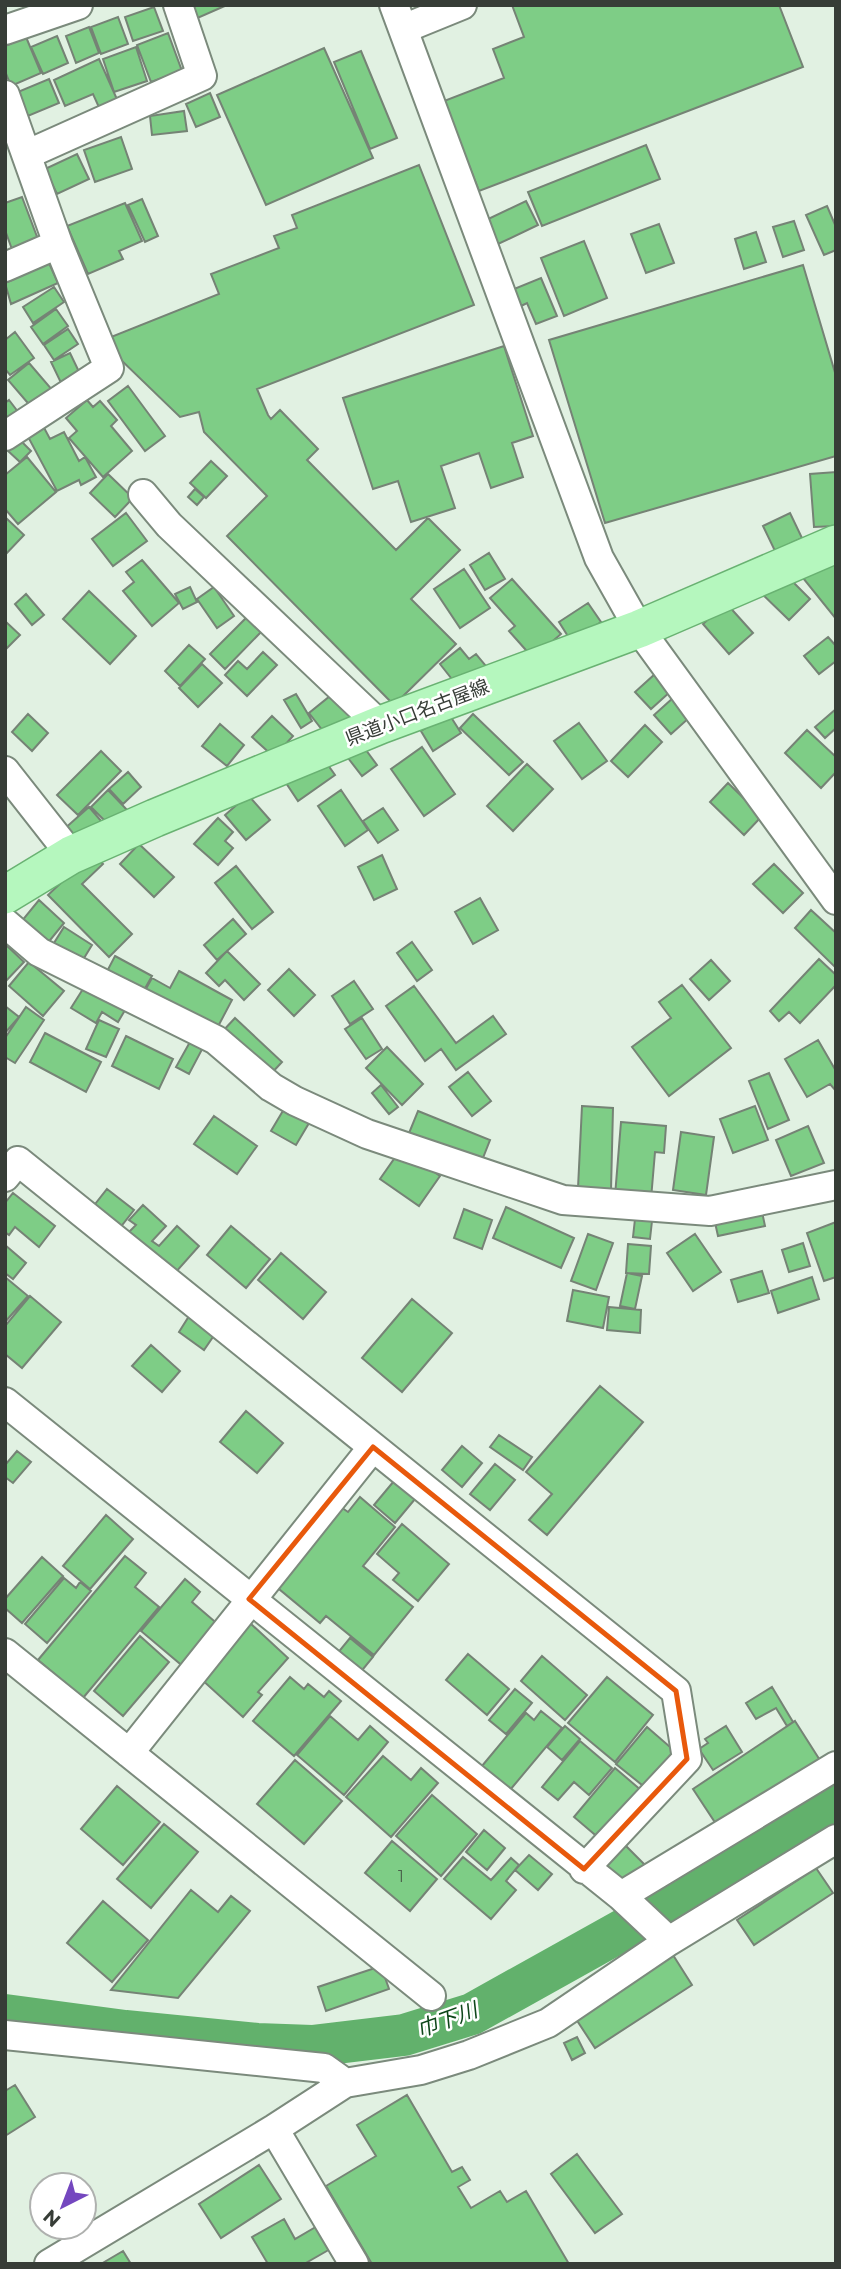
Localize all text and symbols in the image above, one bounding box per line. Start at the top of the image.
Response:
street label: 県道小口名古屋線 [342,674,492,750]
house number: 1 [398,1867,404,1886]
water label: 巾下川 [413,1996,483,2042]
north arrow [28,2171,98,2241]
text: N [39,2205,65,2232]

